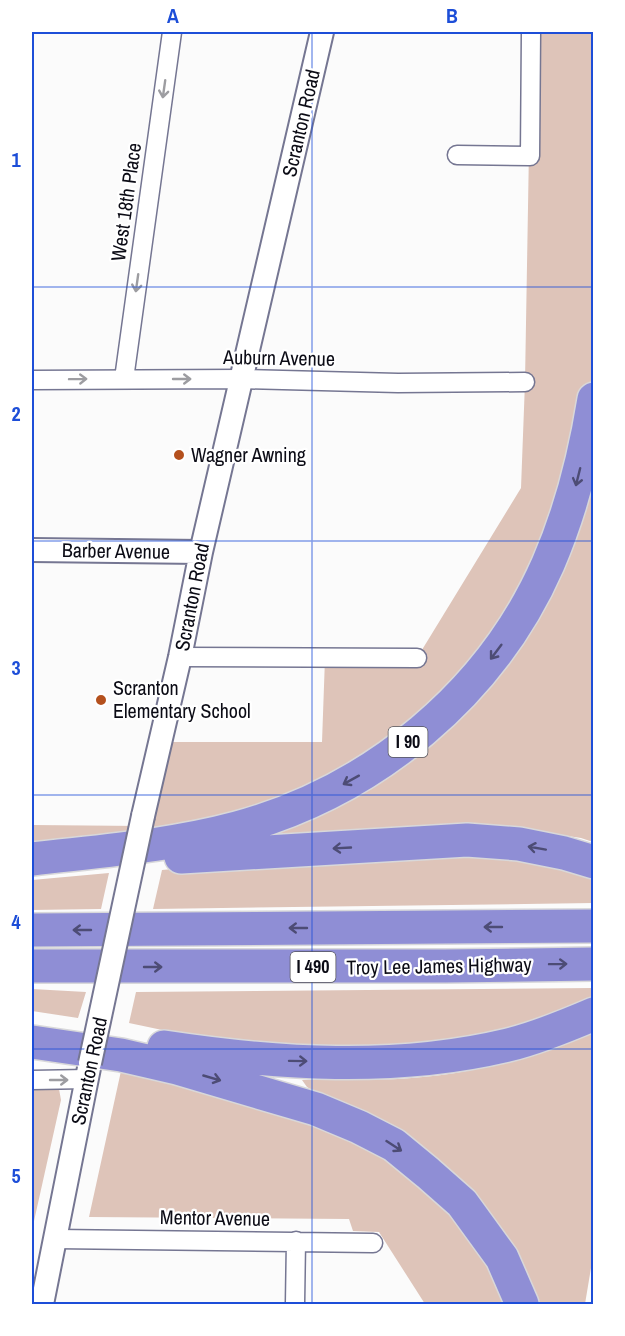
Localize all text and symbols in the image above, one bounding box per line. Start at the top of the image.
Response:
text: A [167,2,179,29]
text: B [446,2,458,29]
street label: Scranton Road [275,67,326,179]
one-way arrow [159,79,170,99]
street label: West 18th Place [104,141,147,263]
text: 1 [11,146,21,173]
one-way arrow [132,272,143,292]
street label: Auburn Avenue [222,343,335,372]
one-way arrow [172,373,192,385]
one-way arrow [67,374,87,385]
text: 2 [11,400,21,427]
place label: Wagner Awning [191,441,306,468]
marker: Wagner Awning [172,448,186,462]
one-way arrow [571,467,583,486]
street label: Barber Avenue [62,536,170,565]
street label: Scranton Road [168,541,215,653]
one-way arrow [489,644,502,660]
text: 3 [11,654,21,681]
place label: Scranton Elementary School [113,674,251,724]
marker: Scranton Elementary School [94,693,108,707]
road number: I 90 [388,727,428,757]
one-way arrow [343,774,360,786]
one-way arrow [333,842,353,853]
one-way arrow [527,842,547,853]
text: 4 [11,908,21,935]
one-way arrow [484,921,504,933]
one-way arrow [289,922,309,934]
one-way arrow [73,924,93,936]
street label: Troy Lee James Highway [346,950,533,981]
road number: I 490 [290,952,336,982]
one-way arrow [547,958,567,970]
one-way arrow [142,961,162,972]
street label: Scranton Road [64,1015,113,1127]
one-way arrow [287,1056,307,1067]
one-way arrow [202,1073,221,1084]
one-way arrow [49,1074,69,1086]
one-way arrow [385,1141,402,1153]
text: 5 [11,1162,21,1189]
street label: Mentor Avenue [160,1203,270,1232]

